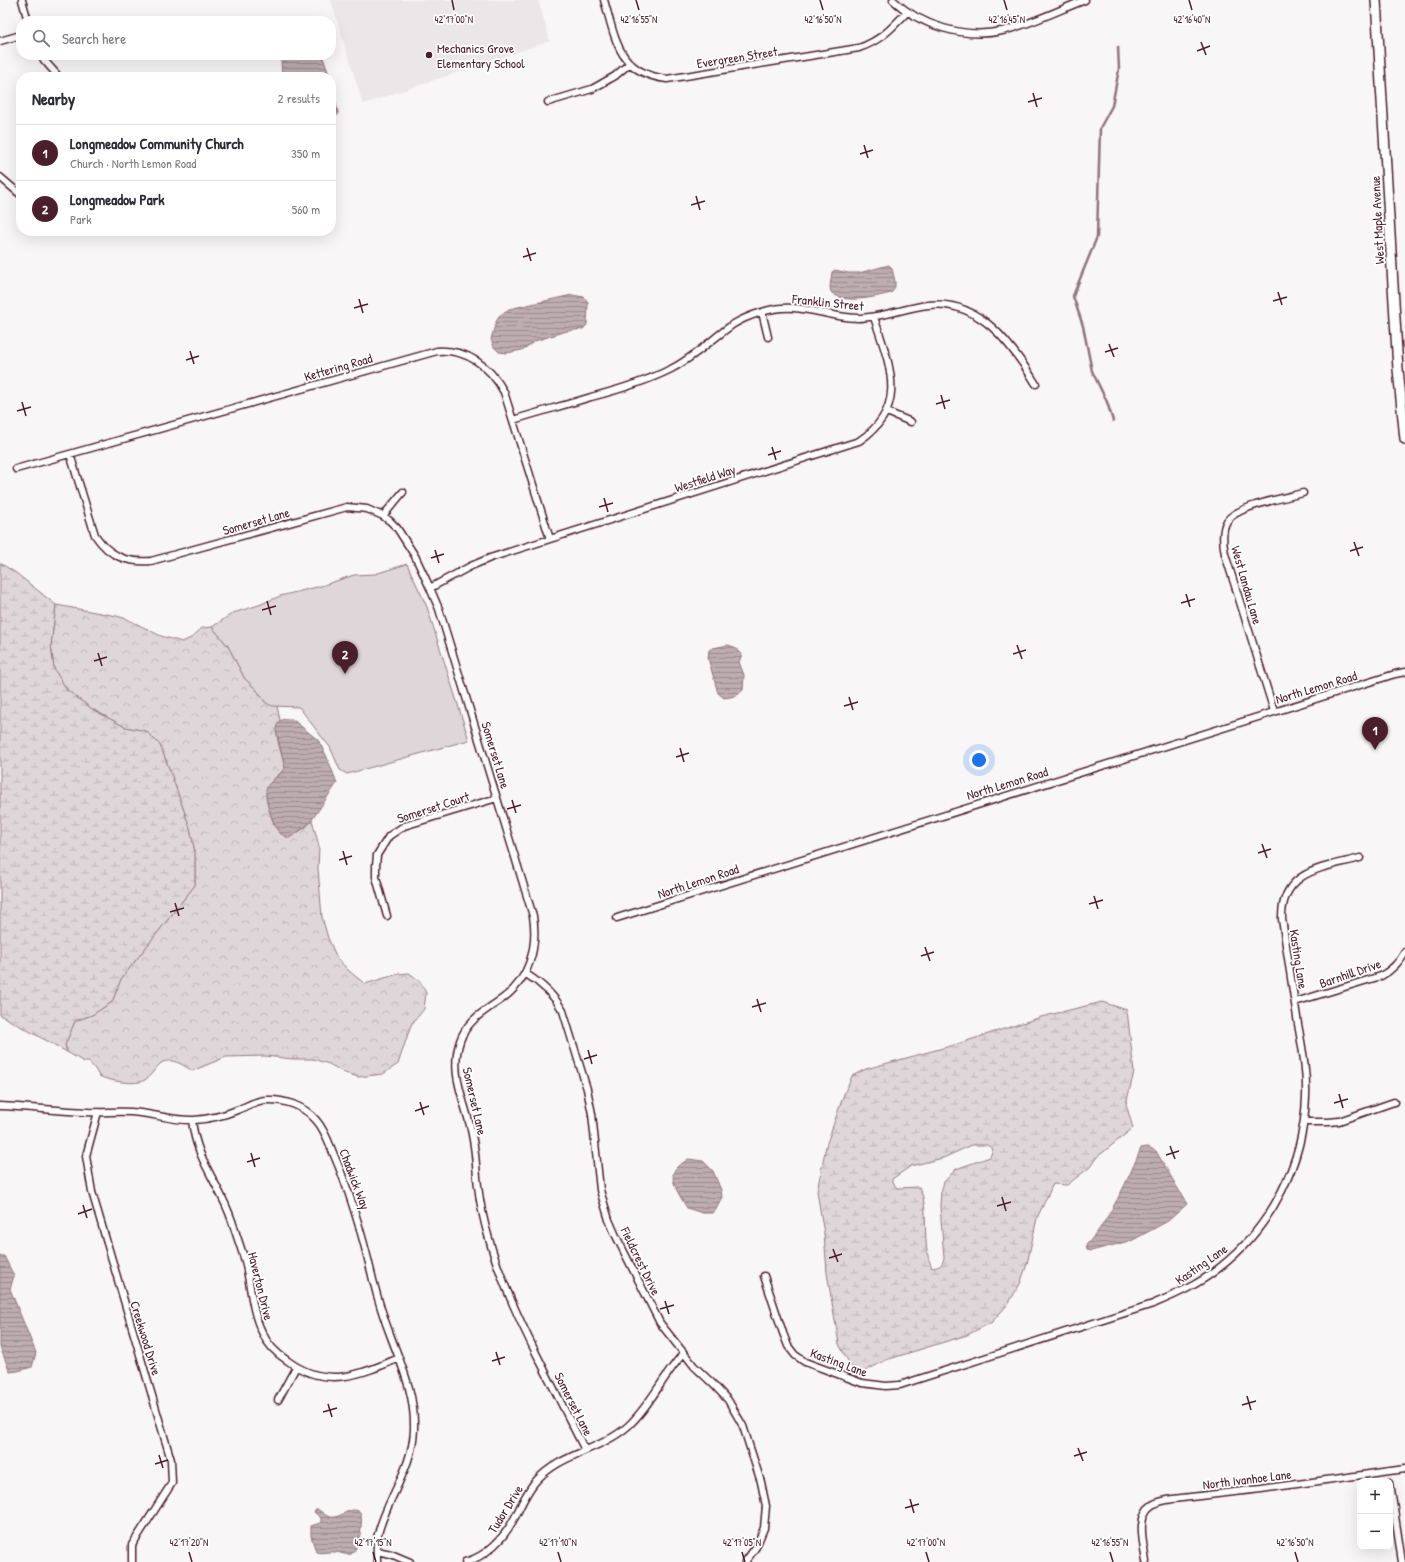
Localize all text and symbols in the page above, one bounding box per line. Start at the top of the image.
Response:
text: 42°17'00"N [435,13,473,26]
text: 42°16'55"N [621,13,657,26]
text: 42°16'50"N [804,13,842,26]
text: 42°16'45"N [989,13,1025,26]
text: 42°16'40"N [1174,13,1210,26]
search box [16,16,336,60]
icon: search [30,27,52,49]
text: Search here [62,28,126,49]
place label: Mechanics Grove Elementary School [437,39,525,72]
street label: Evergreen Street [695,42,779,72]
marker: Mechanics Grove Elementary School [424,50,434,60]
text: Nearby [32,87,75,110]
text: 2 results [278,89,320,107]
text: Longmeadow Community Church [70,133,244,154]
text: 1 [43,144,47,162]
text: 350 m [291,144,320,162]
text: Church · North Lemon Road [70,154,196,172]
street label: West Maple Avenue [1366,175,1388,265]
text: Longmeadow Park [70,189,165,210]
text: 2 [42,200,48,218]
text: 560 m [292,200,320,218]
text: Park [70,210,92,228]
street label: Franklin Street [790,289,865,315]
street label: Kettering Road [302,349,374,385]
street label: Westfield Way [672,460,738,496]
street label: Somerset Lane [220,503,292,539]
street label: West Landau Lane [1227,544,1267,626]
pin: 2 [332,641,358,674]
street label: North Lemon Road [1273,666,1359,708]
pin: 1 [1362,717,1388,750]
street label: Somerset Lane [477,719,515,791]
your location [969,750,989,770]
street label: North Lemon Road [964,762,1050,804]
street label: Somerset Court [395,787,472,827]
street label: North Lemon Road [655,859,741,903]
street label: Kasting Lane [1285,928,1313,990]
street label: Barnhill Drive [1317,954,1383,992]
street label: Somerset Lane [458,1065,492,1137]
street label: Chadwick Way [335,1146,375,1212]
street label: Fieldcrest Drive [616,1223,665,1298]
street label: Kasting Lane [1171,1239,1231,1289]
street label: Haverton Drive [244,1250,278,1322]
street label: Creekwood Drive [126,1299,166,1377]
street label: Kasting Lane [808,1343,870,1381]
street label: Somerset Lane [550,1369,598,1439]
street label: North Ivanhoe Lane [1202,1465,1292,1493]
map controls [1357,1478,1393,1550]
button: + [1357,1478,1393,1514]
street label: Tudor Drive [483,1481,527,1537]
button: − [1357,1514,1393,1550]
text: 42°17'20"N [170,1536,208,1549]
text: 42°17'15"N [354,1536,392,1549]
text: 42°17'10"N [539,1536,577,1549]
text: 42°17'05"N [723,1536,761,1549]
text: 42°17'00"N [907,1536,945,1549]
text: 42°16'55"N [1092,1536,1128,1549]
text: 42°16'50"N [1276,1536,1314,1549]

